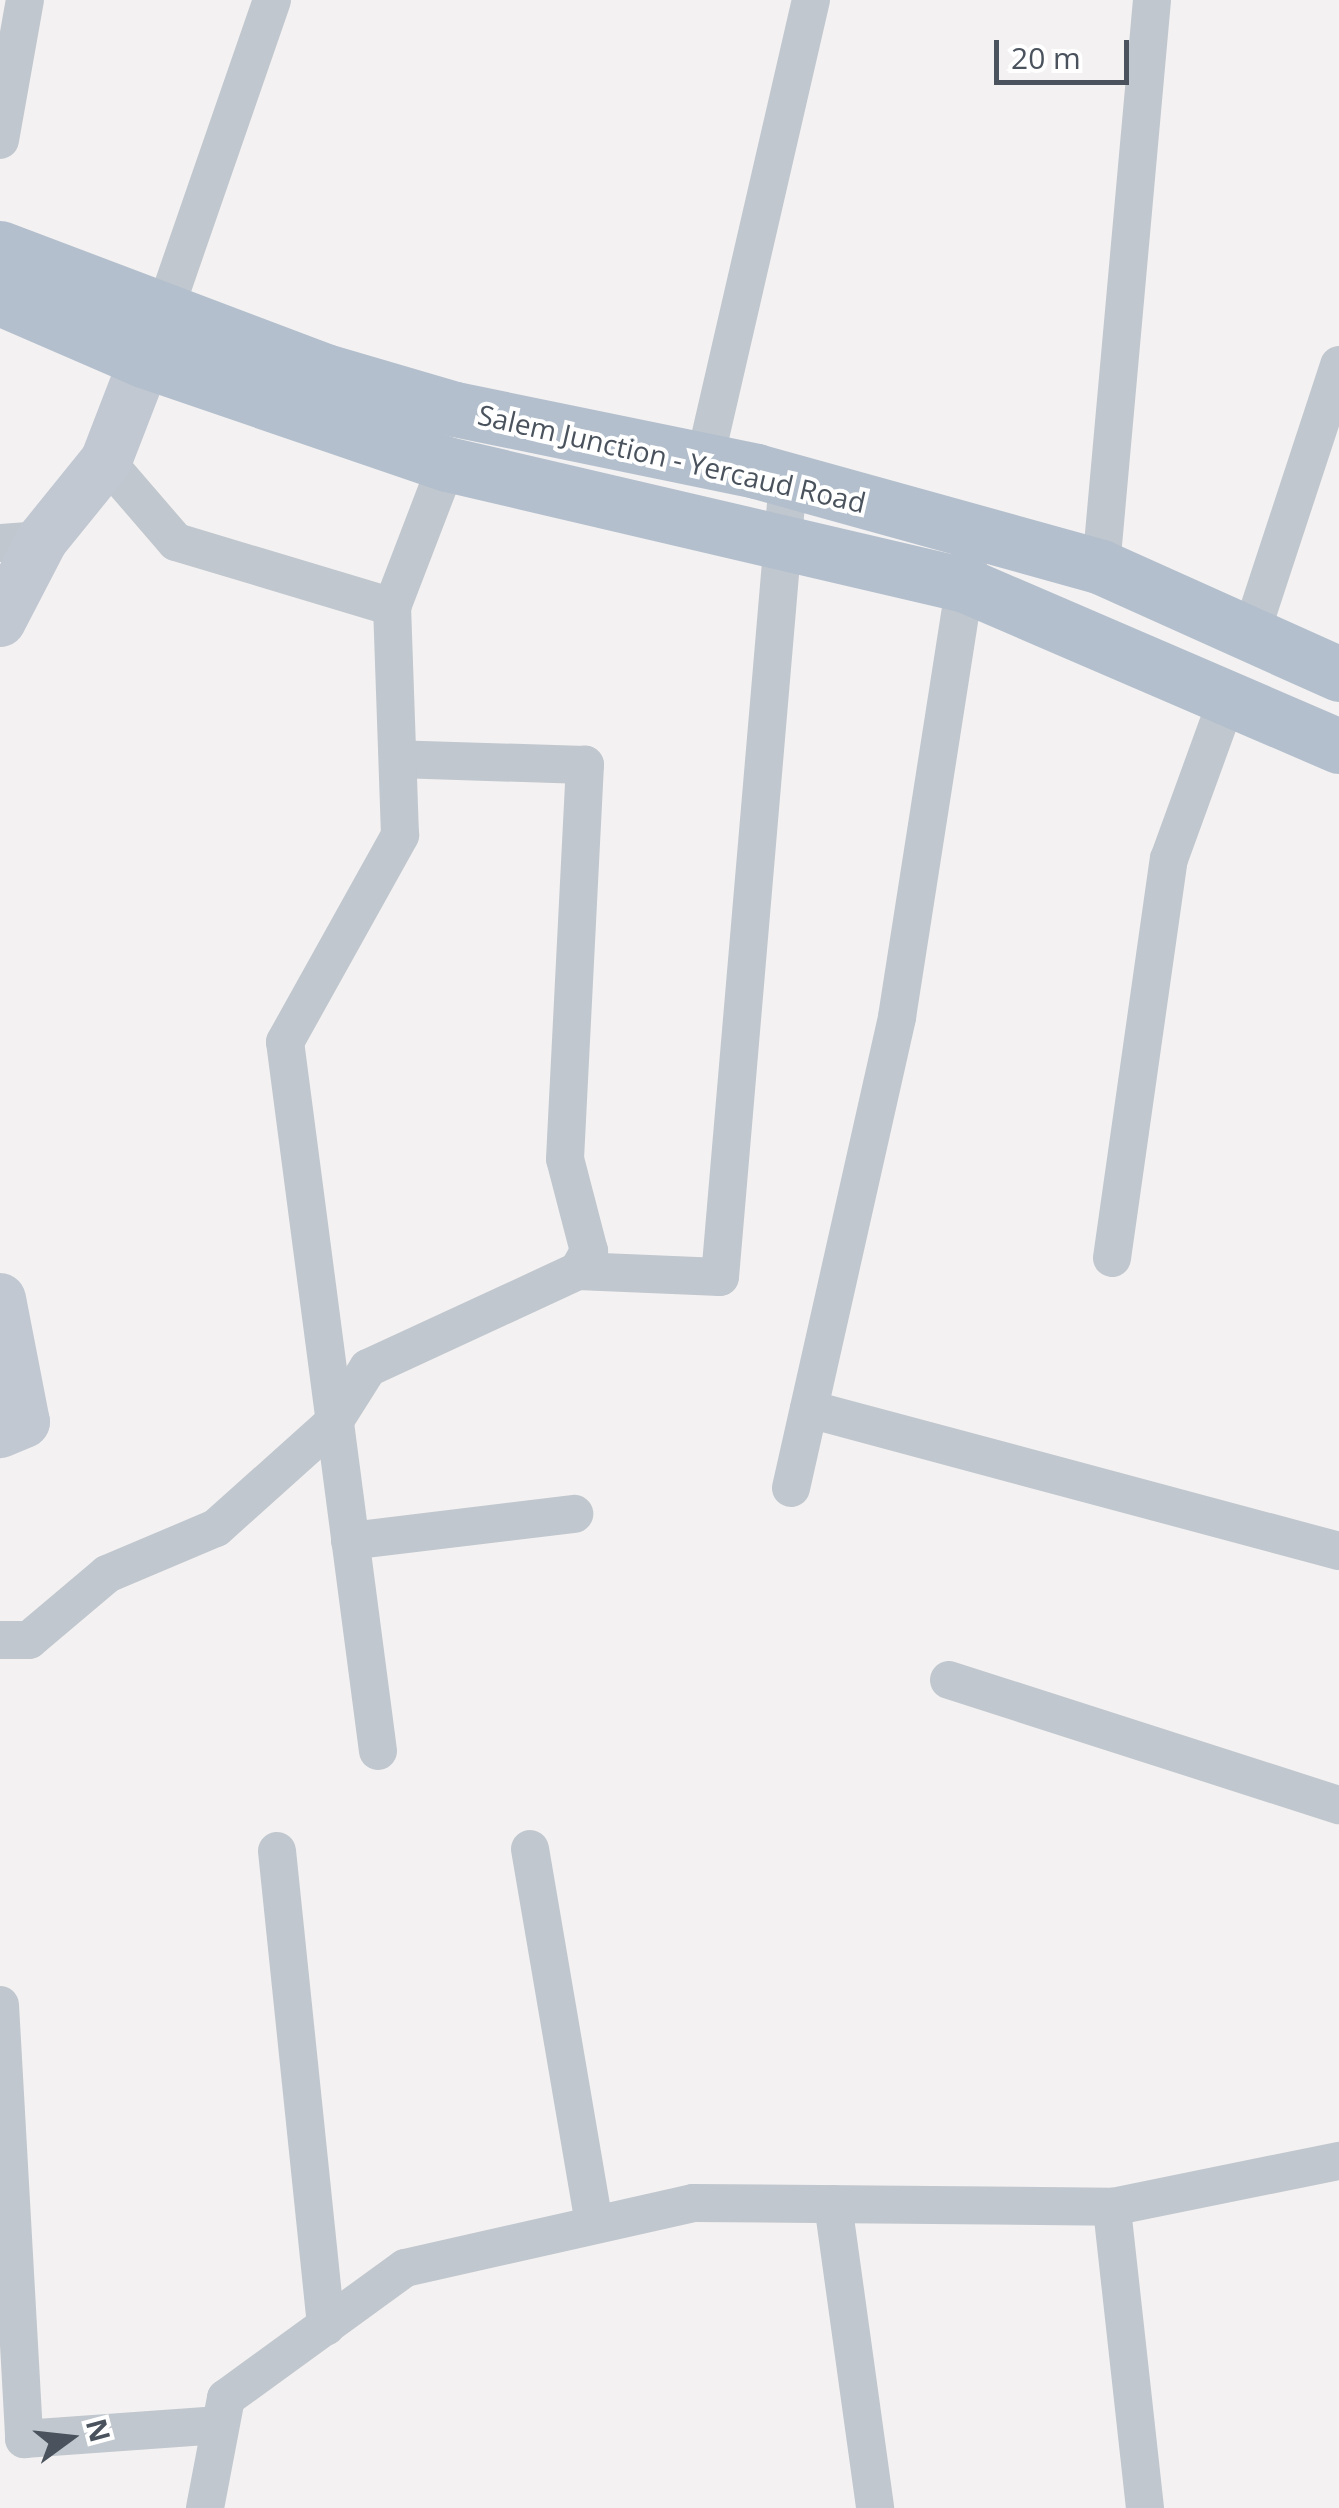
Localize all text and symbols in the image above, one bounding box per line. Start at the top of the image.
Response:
scale bar [999,20,1134,82]
text: 20 m [1011,37,1081,78]
street label: Salem Junction - Yercaud Road [475,397,869,519]
north arrow [20,2388,120,2488]
text: N [78,2414,120,2446]

